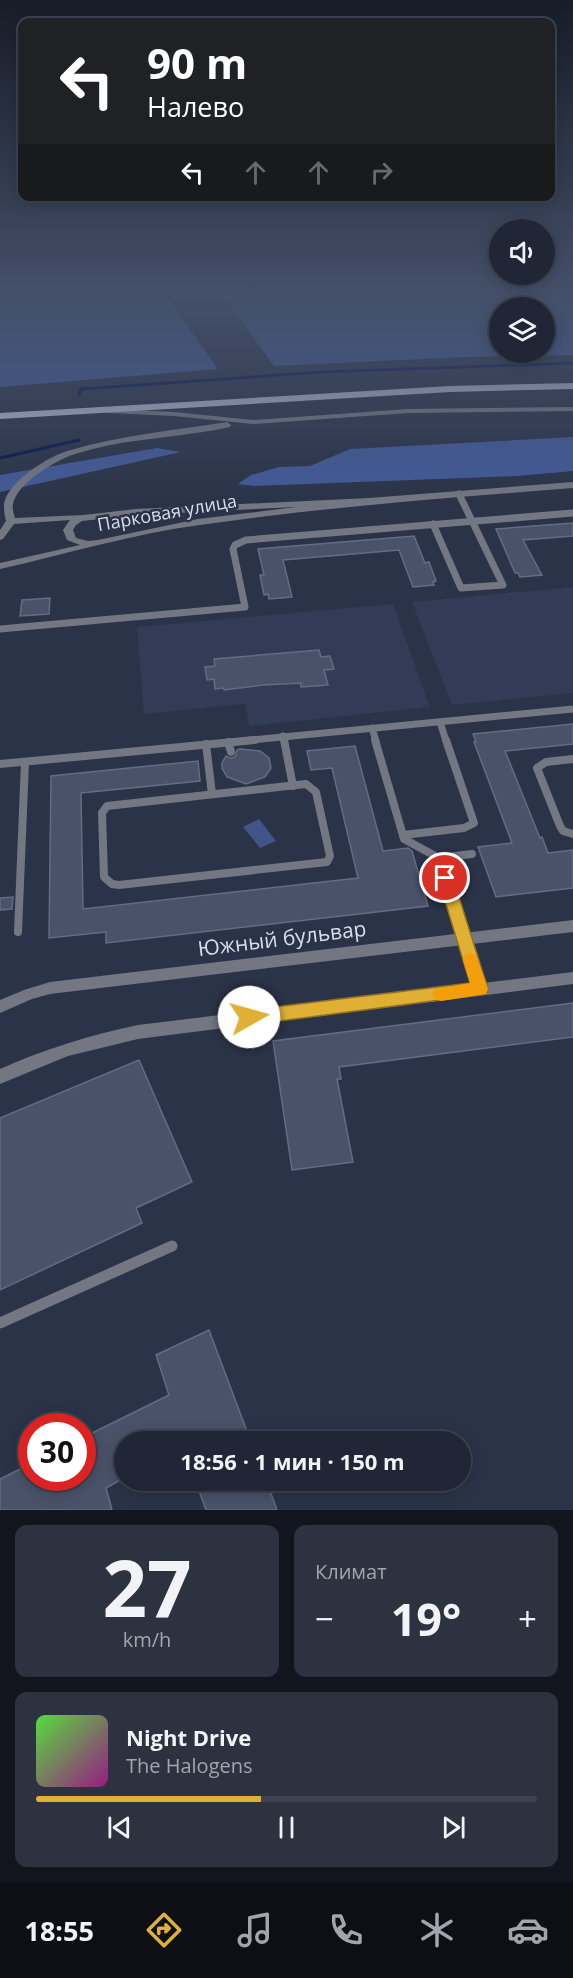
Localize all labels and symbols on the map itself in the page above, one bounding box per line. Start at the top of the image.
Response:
street label: Парковая улица [95,488,238,536]
pin [419,852,470,903]
street label: Южный бульвар [196,914,368,962]
position arrow [217,985,281,1049]
speed limit sign: 30 [18,1413,96,1491]

